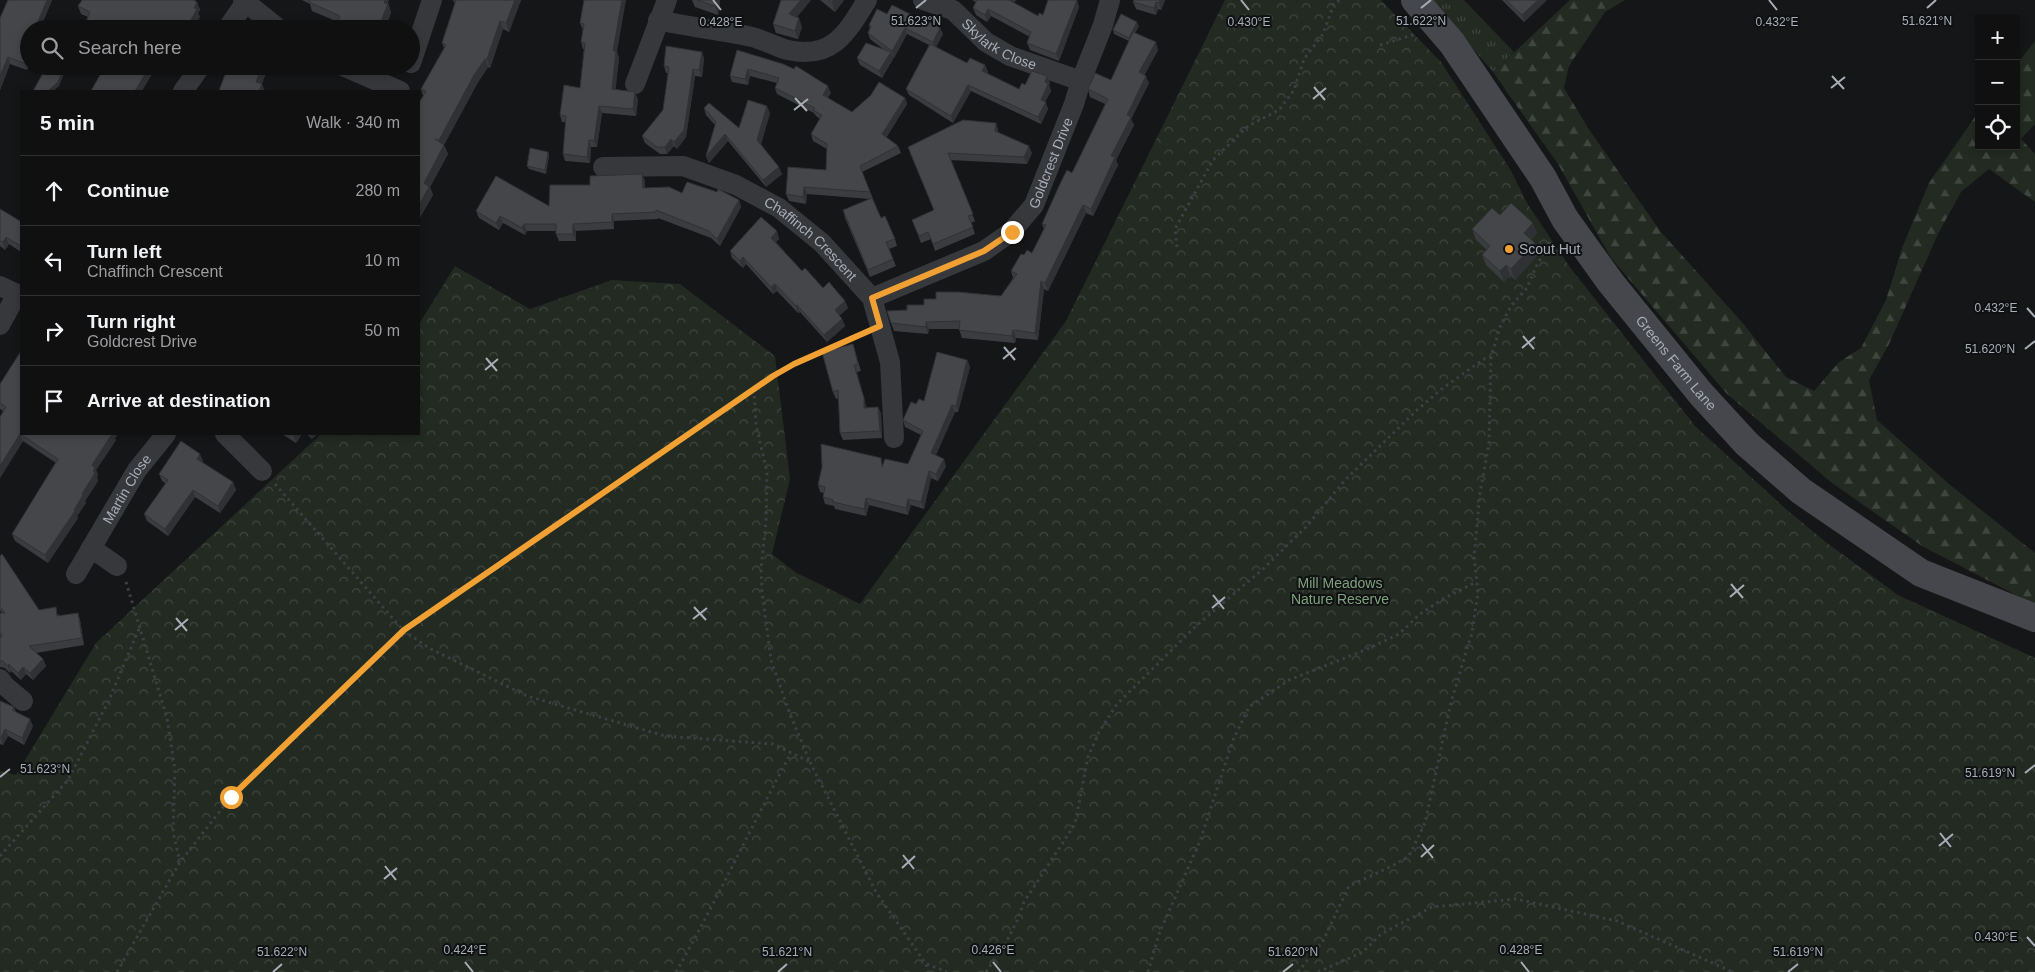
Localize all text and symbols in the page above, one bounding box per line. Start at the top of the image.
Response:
text: 51.623°N [891,14,941,28]
text: 51.622°N [1396,14,1446,28]
text: 51.621°N [1902,14,1952,28]
text: 0.428°E [700,15,742,29]
street label: Skylark Close [959,15,1039,73]
text: 0.430°E [1228,15,1270,29]
text: 0.432°E [1756,15,1798,29]
map controls [1975,15,2020,150]
button: + [1975,15,2020,60]
search box [20,20,420,75]
icon: search [38,34,66,62]
text: Search here [78,37,182,58]
button: − [1975,60,2020,105]
button: locate [1975,105,2020,150]
text: 5 min [40,111,95,134]
text: Walk · 340 m [306,114,400,131]
street label: Goldcrest Drive [1025,115,1076,211]
icon: ahead [40,177,68,205]
text: Continue [87,180,169,201]
text: 280 m [356,182,400,199]
street label: Chaffinch Crescent [762,194,860,284]
route end [1001,221,1024,244]
text: Turn left [87,241,162,262]
place label: Scout Hut [1519,241,1581,257]
marker: Scout Hut [1503,243,1515,255]
icon: left [40,247,68,275]
text: 10 m [364,252,400,269]
text: Chaffinch Crescent [87,263,223,280]
text: 0.432°E [1975,301,2017,315]
text: Turn right [87,311,175,332]
street label: Greens Farm Lane [1633,312,1720,414]
icon: right [40,317,68,345]
text: 50 m [364,322,400,339]
text: Goldcrest Drive [87,333,197,350]
text: 51.620°N [1965,342,2015,356]
icon: arrive [40,387,68,415]
text: Arrive at destination [87,390,271,411]
street label: Martin Close [99,451,155,527]
park label: Mill Meadows Nature Reserve [1291,575,1389,607]
text: 51.623°N [20,762,70,776]
text: 51.619°N [1965,766,2015,780]
route start [220,786,243,809]
text: 0.430°E [1975,930,2017,944]
text: 0.424°E [444,943,486,957]
text: 0.426°E [972,943,1014,957]
text: 0.428°E [1500,943,1542,957]
text: 51.622°N [257,945,307,959]
text: 51.621°N [762,945,812,959]
text: 51.620°N [1268,945,1318,959]
text: 51.619°N [1773,945,1823,959]

